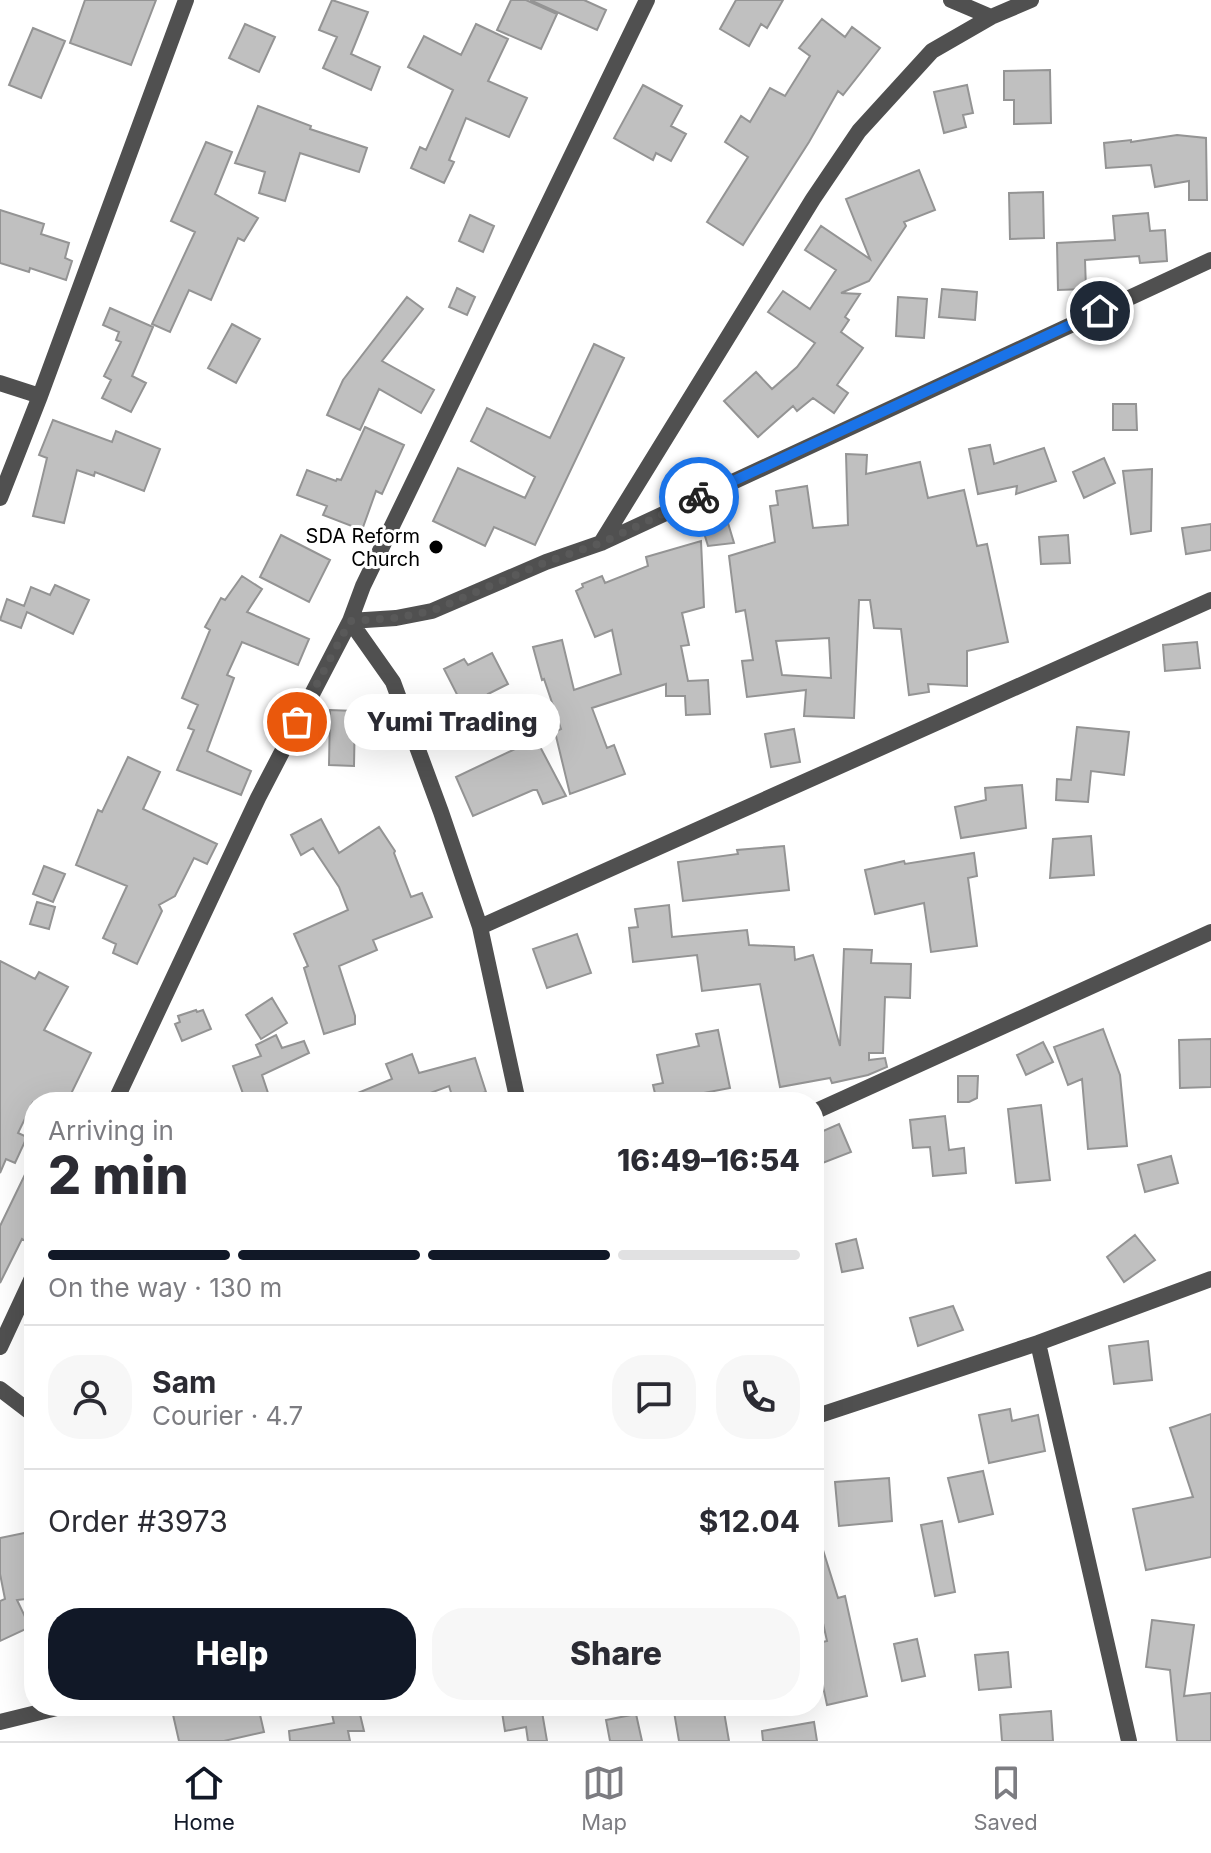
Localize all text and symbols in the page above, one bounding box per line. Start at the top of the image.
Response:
pin [1066,277,1134,345]
icon: home [1078,289,1122,333]
courier [659,457,739,537]
icon: bike [677,475,721,519]
place label: SDA Reform Church [306,524,420,571]
marker: SDA Reform Church [427,538,445,556]
pin [263,688,331,756]
callout: Yumi Trading [345,694,561,750]
icon: bag [275,700,319,744]
text: Yumi Trading [366,706,538,737]
text: Arriving in [48,1115,174,1146]
text: 16:49–16:54 [617,1142,800,1178]
text: 2 min [48,1144,189,1207]
text: On the way · 130 m [48,1272,282,1303]
button: person [48,1355,132,1439]
button: chat [612,1355,696,1439]
button: phone [716,1355,800,1439]
text: Sam [152,1364,216,1400]
text: Courier · 4.7 [152,1400,303,1431]
text: Order #3973 [48,1503,228,1539]
text: $12.04 [699,1503,800,1539]
button: Help [48,1608,416,1700]
button: Share [432,1608,800,1700]
tab: Home [173,1761,235,1835]
tab: Map [581,1761,627,1835]
tab: Saved [973,1761,1038,1835]

